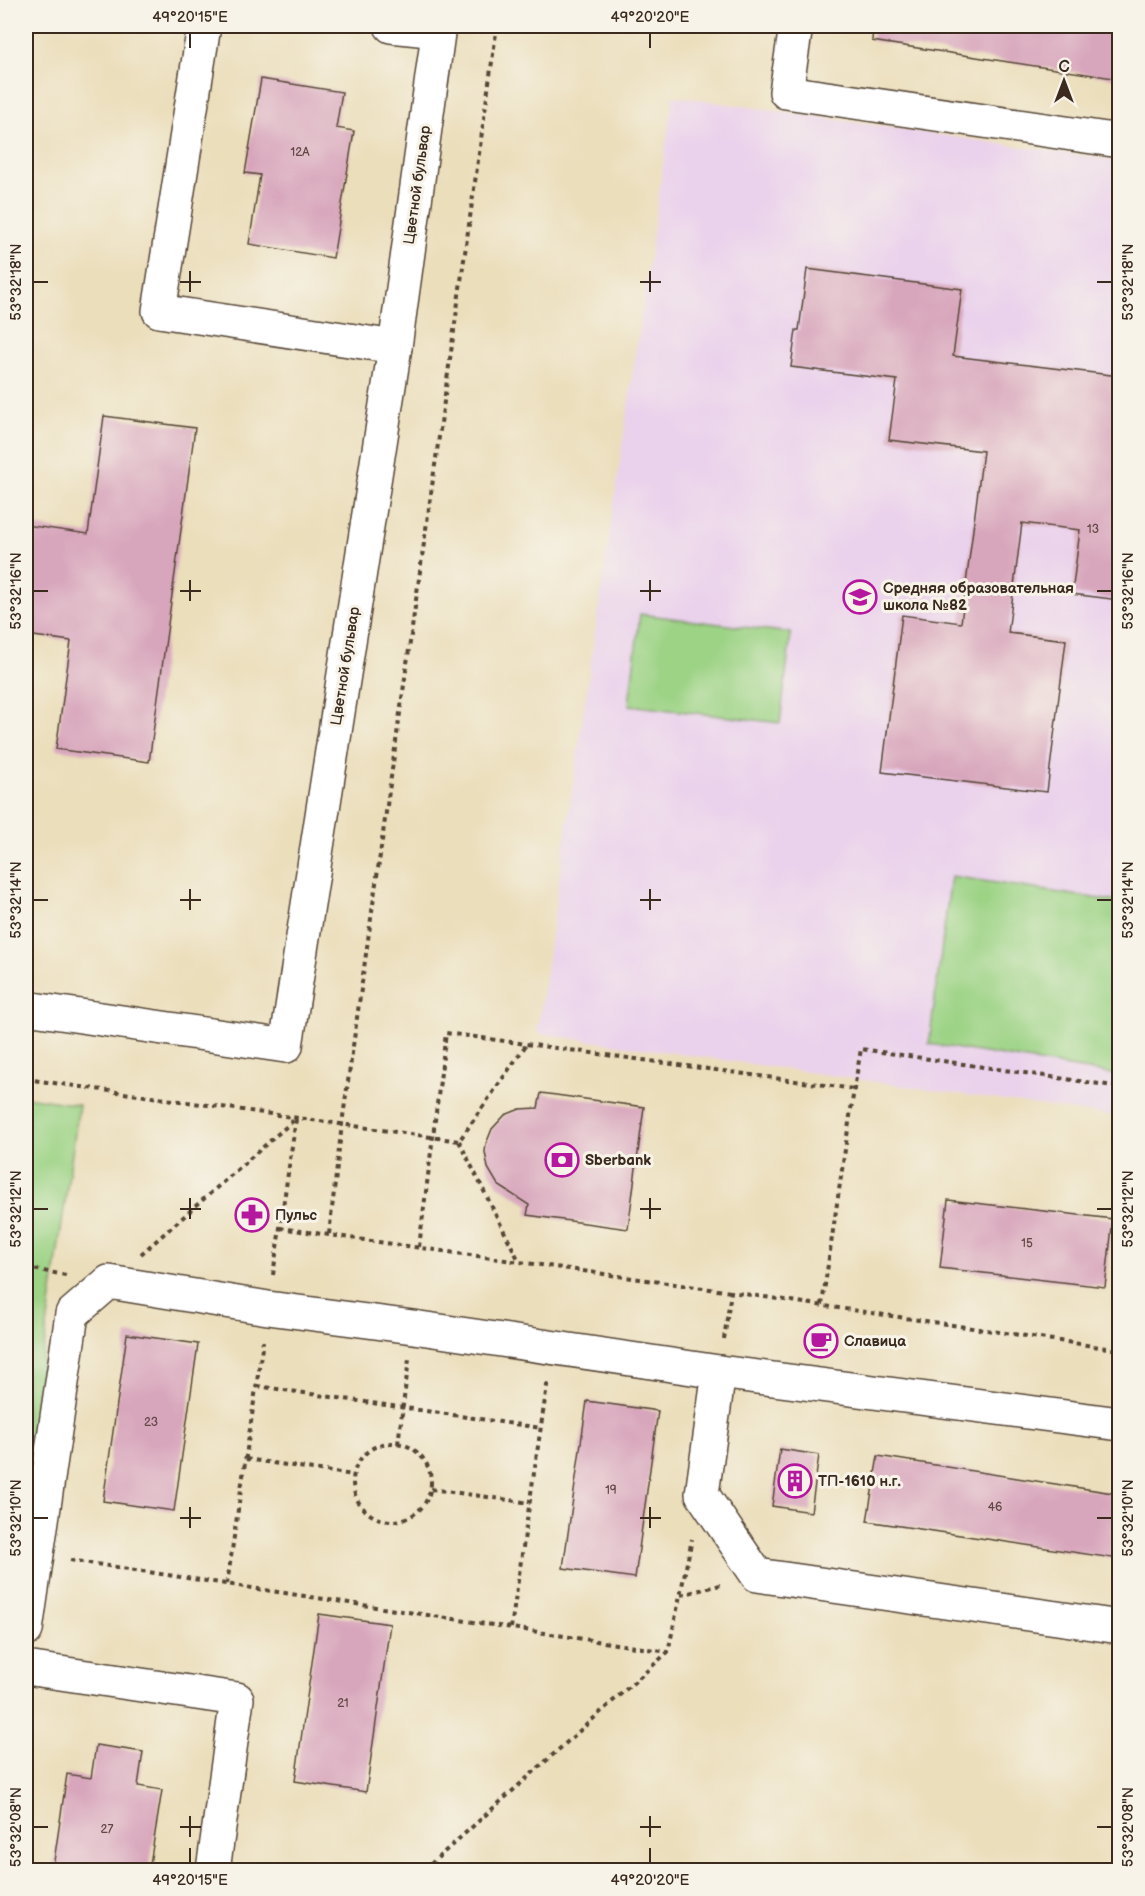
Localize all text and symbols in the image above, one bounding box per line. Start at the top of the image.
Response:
text: 49°20'15"E [152,8,228,27]
text: 49°20'20"E [611,8,690,27]
north arrow [1034,51,1094,111]
text: С [1058,58,1070,77]
street label: Цветной бульвар [400,124,435,246]
house number: 12А [291,145,310,160]
text: 53°32'18"N [7,243,26,321]
text: 53°32'18"N [1119,243,1138,321]
house number: 13 [1087,522,1099,537]
text: 53°32'16"N [7,552,26,630]
text: 53°32'16"N [1119,552,1138,630]
school or university icon: Средняя образовательная школа №82 [842,579,878,615]
place label: Средняя образовательная школа №82 [883,579,1074,615]
street label: Цветной бульвар [327,605,364,727]
text: 53°32'14"N [7,861,26,939]
text: 53°32'14"N [1119,861,1138,939]
bank icon: Sberbank [544,1142,580,1178]
place label: Sberbank [585,1151,651,1170]
text: 53°32'12"N [7,1170,26,1248]
text: 53°32'12"N [1119,1170,1138,1248]
pharmacy icon: Пульс [234,1197,270,1233]
place label: Пульс [275,1206,318,1225]
house number: 15 [1021,1236,1033,1251]
cafe icon: Славица [803,1323,839,1359]
place label: Славица [844,1332,906,1351]
house number: 23 [144,1415,158,1430]
building icon: ТП-1610 н.г. [777,1463,813,1499]
place label: ТП-1610 н.г. [818,1472,901,1491]
text: 53°32'10"N [7,1479,26,1557]
text: 53°32'10"N [1119,1479,1138,1557]
house number: 19 [605,1483,617,1498]
house number: 46 [988,1500,1002,1515]
house number: 21 [337,1696,349,1711]
text: 53°32'08"N [7,1787,26,1867]
text: 53°32'08"N [1119,1787,1138,1867]
house number: 27 [101,1822,114,1837]
text: 49°20'15"E [152,1871,228,1890]
text: 49°20'20"E [611,1871,690,1890]

